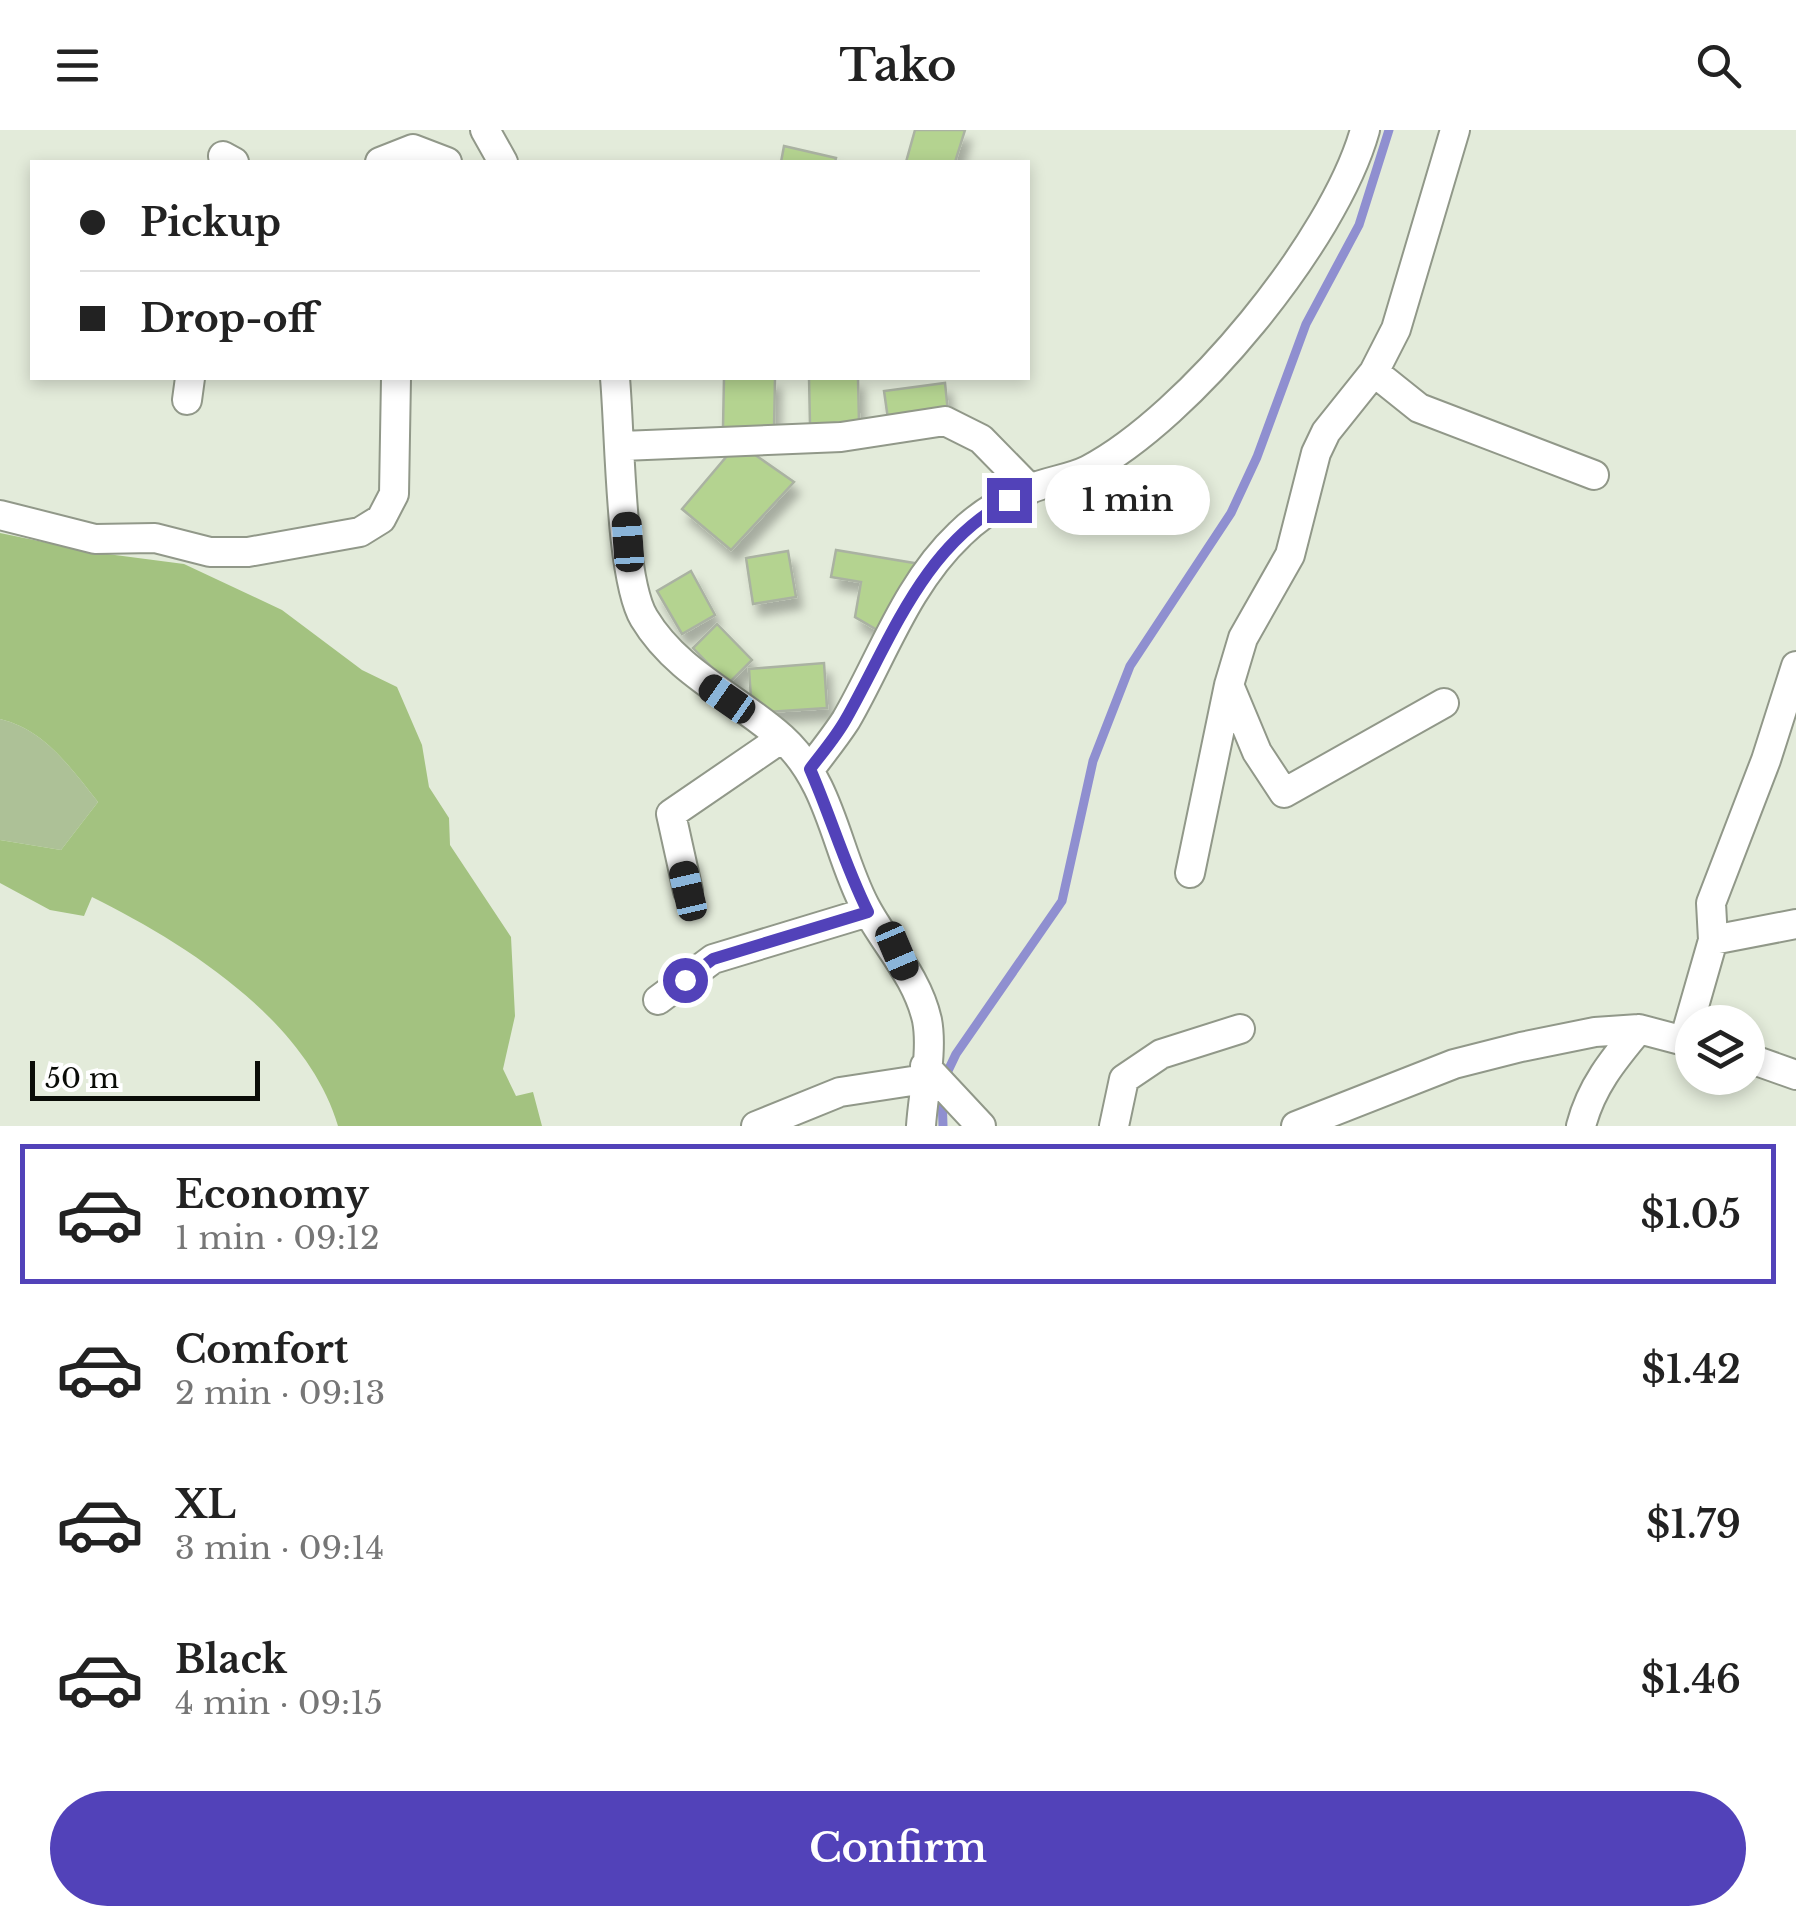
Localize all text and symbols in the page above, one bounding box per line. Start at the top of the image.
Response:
text: Tako [839,37,957,93]
icon: menu [50,38,105,93]
icon: search [1691,38,1746,93]
text: Pickup [140,199,281,246]
text: Drop-off [140,295,317,342]
callout: 1 min [1044,465,1209,535]
route end [987,478,1032,523]
text: 1 min [1081,480,1174,520]
car [611,511,645,573]
car [694,670,760,728]
car [667,858,709,924]
car [871,918,923,984]
route start [663,958,708,1003]
map controls [1675,1005,1765,1095]
button: layers [1675,1005,1765,1095]
scale bar [30,1056,260,1100]
text: 50 m [45,1061,119,1096]
icon: car [55,1169,145,1259]
text: Economy [175,1171,369,1218]
text: $1.05 [1640,1191,1741,1238]
text: 1 min · 09:12 [175,1218,380,1258]
icon: car [55,1324,145,1414]
text: Comfort [175,1326,348,1373]
text: $1.42 [1642,1346,1741,1393]
text: 2 min · 09:13 [175,1373,385,1413]
icon: car [55,1479,145,1569]
text: XL [175,1481,236,1528]
text: $1.79 [1646,1501,1741,1548]
text: 3 min · 09:14 [175,1528,384,1568]
icon: car [55,1634,145,1724]
text: Black [175,1636,287,1683]
text: $1.46 [1641,1656,1741,1703]
text: 4 min · 09:15 [175,1683,383,1723]
button: Confirm [50,1791,1746,1906]

